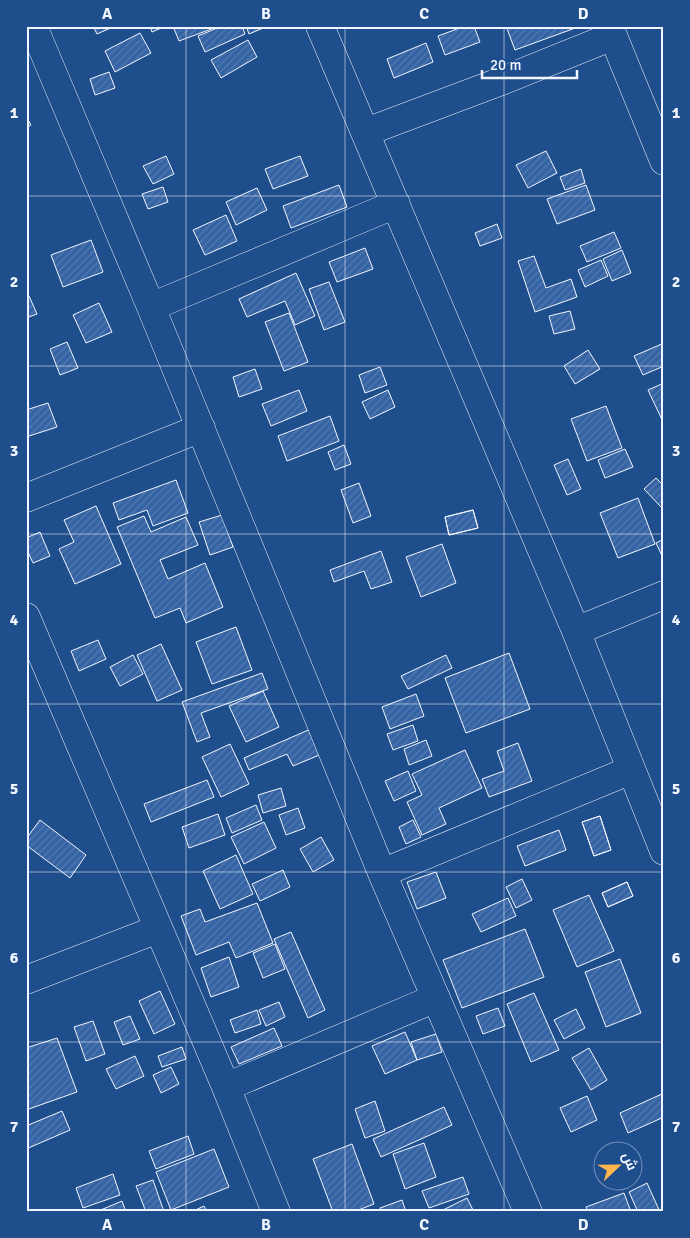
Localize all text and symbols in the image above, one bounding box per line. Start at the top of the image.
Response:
text: A [102,4,113,24]
text: B [261,4,271,24]
text: C [419,4,429,24]
text: D [578,4,589,24]
scale bar [482,48,578,80]
text: 20 m [490,56,521,74]
text: 1 [10,103,19,123]
text: 1 [672,103,681,123]
text: 2 [10,272,18,292]
text: 2 [672,272,680,292]
text: 3 [10,441,18,461]
text: 3 [672,441,680,461]
text: 4 [10,610,19,630]
text: 4 [672,610,681,630]
text: 5 [10,779,18,799]
text: 5 [672,779,680,799]
text: 6 [10,948,19,968]
text: 6 [672,948,681,968]
text: 7 [10,1117,19,1137]
text: 7 [672,1117,681,1137]
north arrow [592,1140,642,1190]
text: ش [618,1150,641,1173]
text: A [102,1215,113,1235]
text: B [261,1215,271,1235]
text: C [419,1215,429,1235]
text: D [578,1215,589,1235]

